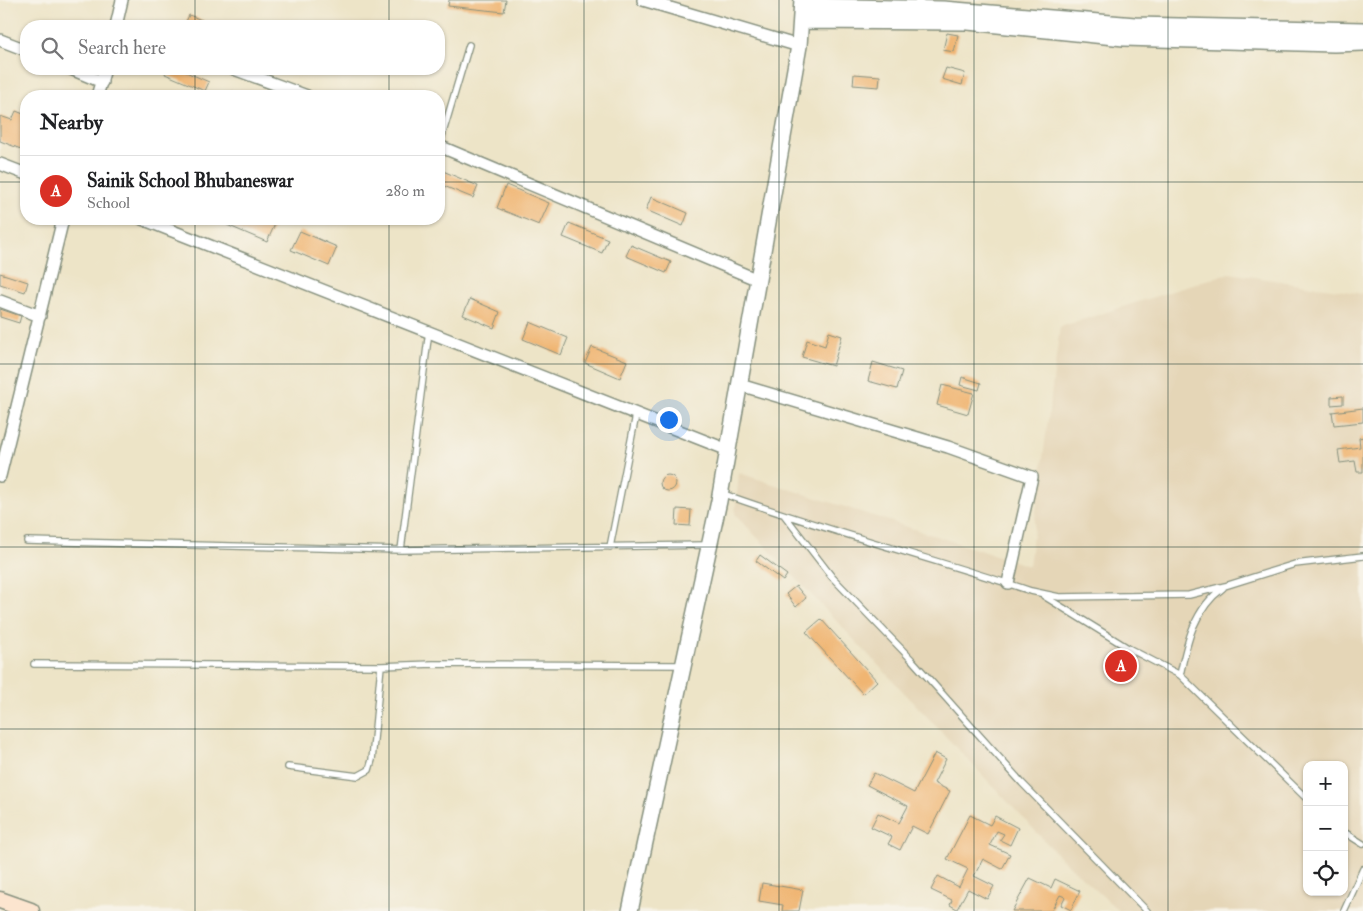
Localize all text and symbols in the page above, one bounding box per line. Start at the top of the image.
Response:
search box [20,20,445,75]
icon: search [38,34,66,62]
text: Search here [78,36,166,60]
text: Nearby [40,109,103,136]
text: Sainik School Bhubaneswar [87,169,294,193]
text: A [51,181,61,201]
text: 280 m [385,181,425,201]
text: School [87,193,130,213]
your location [656,407,682,433]
pin: A [1105,647,1137,685]
map controls [1303,761,1348,896]
button: + [1303,761,1348,806]
button: − [1303,806,1348,851]
button: locate [1303,851,1348,896]

